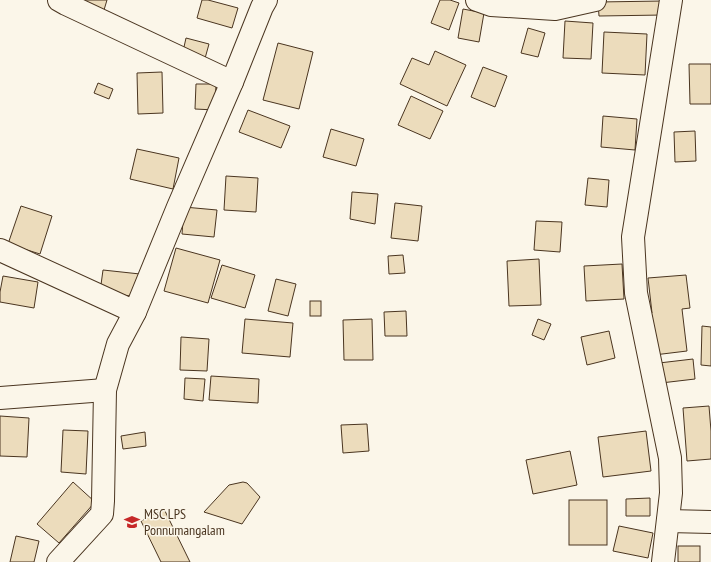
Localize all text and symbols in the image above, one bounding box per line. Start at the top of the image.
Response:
place label: MSC LPS Ponnumangalam [144,505,225,539]
school or university icon: MSC LPS Ponnumangalam [123,513,141,531]

